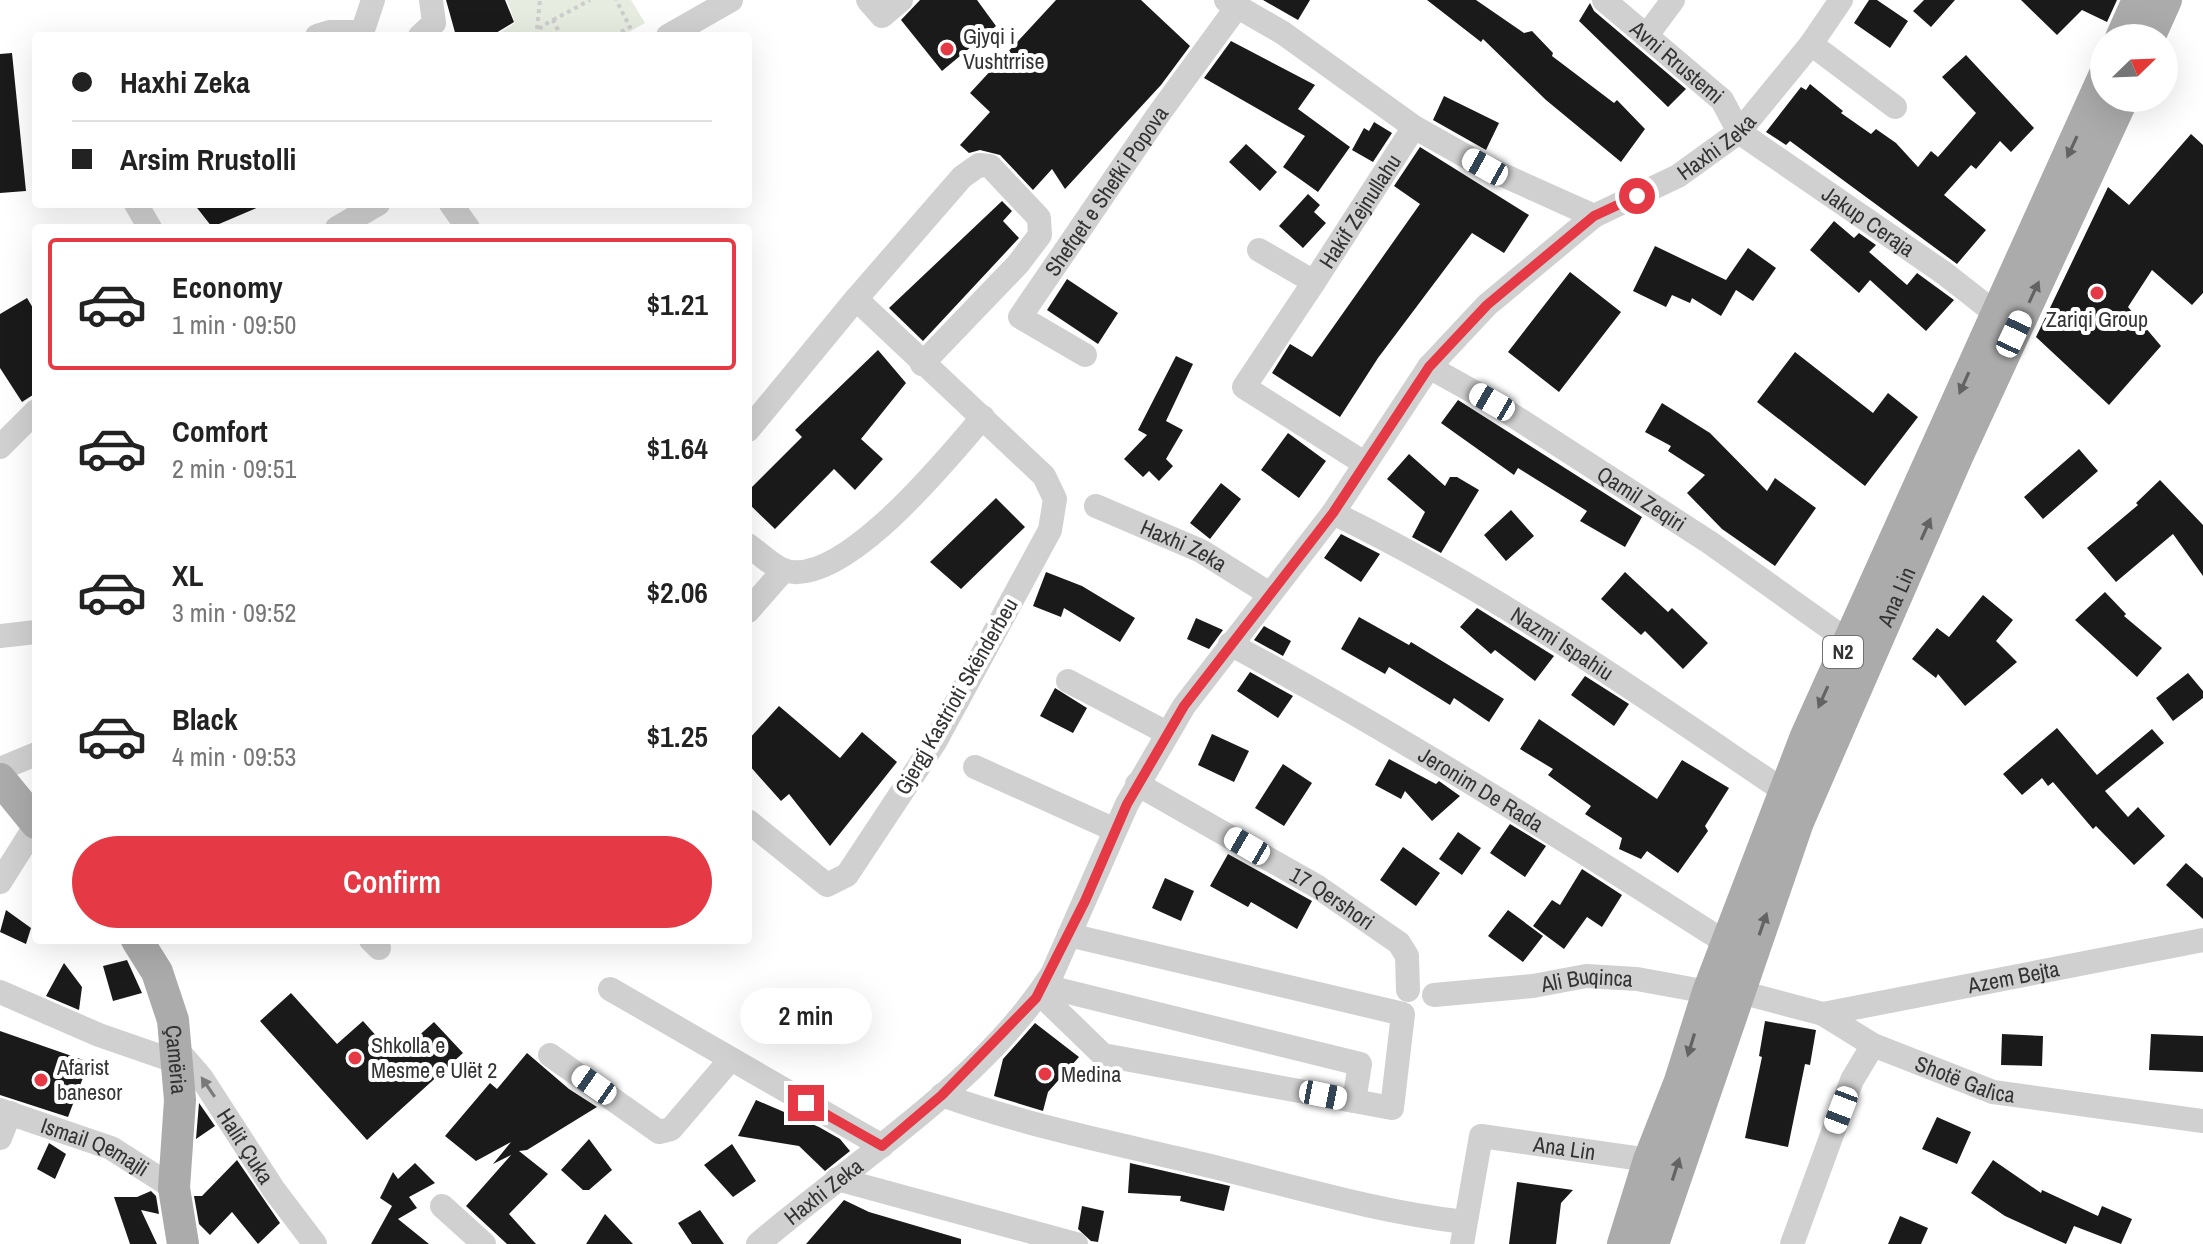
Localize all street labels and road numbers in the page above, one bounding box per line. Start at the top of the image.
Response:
street label: Avni Rrustemi [1623,13,1730,110]
street label: Shefqet e Shefki Popova [1037,100,1175,282]
street label: Haxhi Zeka [1671,108,1763,187]
street label: Hakif Zejnullahu [1312,148,1408,274]
street label: Jakup Ceraja [1816,179,1921,264]
street label: Qamil Zeqiri [1591,459,1692,538]
street label: Haxhi Zeka [1136,512,1233,579]
street label: Ana Lin [1870,562,1922,632]
street label: Gjergj Kastrioti Skënderbeu [887,592,1025,800]
street label: Nazmi Ispahiu [1505,600,1620,687]
road number: N2 [1823,636,1863,668]
street label: Jeronim De Rada [1413,740,1549,839]
street label: 17 Qershori [1285,859,1380,937]
street label: Azem Bejta [1964,953,2062,1001]
street label: Ali Buqinca [1537,961,1634,999]
street label: Çamëria [158,1024,194,1095]
street label: Shotë Galica [1911,1048,2017,1110]
street label: Halit Çuka [210,1103,281,1190]
street label: Ismail Qemajli [37,1110,155,1183]
street label: Ana Lin [1531,1129,1597,1167]
street label: Haxhi Zeka [778,1151,869,1232]

